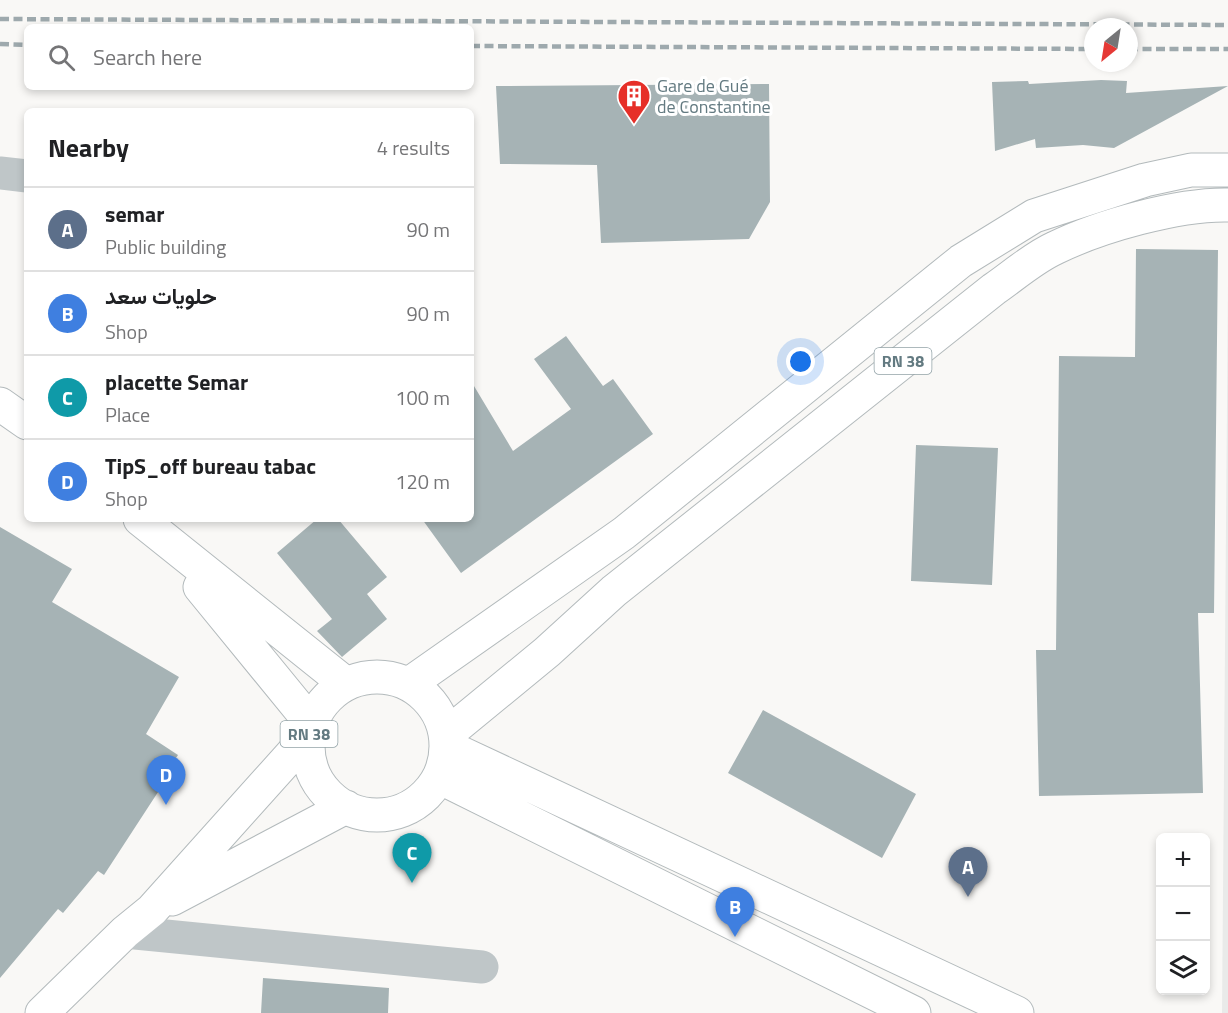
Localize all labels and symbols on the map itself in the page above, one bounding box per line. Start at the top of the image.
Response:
north arrow [1084,18,1138,72]
place label: Gare de Gué de Constantine [657,72,771,120]
building icon: Gare de Gué de Constantine [616,78,652,125]
your location [786,347,815,376]
road number: RN 38 [874,348,932,374]
road number: RN 38 [280,721,338,747]
pin: D [146,756,186,805]
pin: C [392,834,432,883]
pin: A [948,848,988,897]
pin: B [716,888,754,937]

